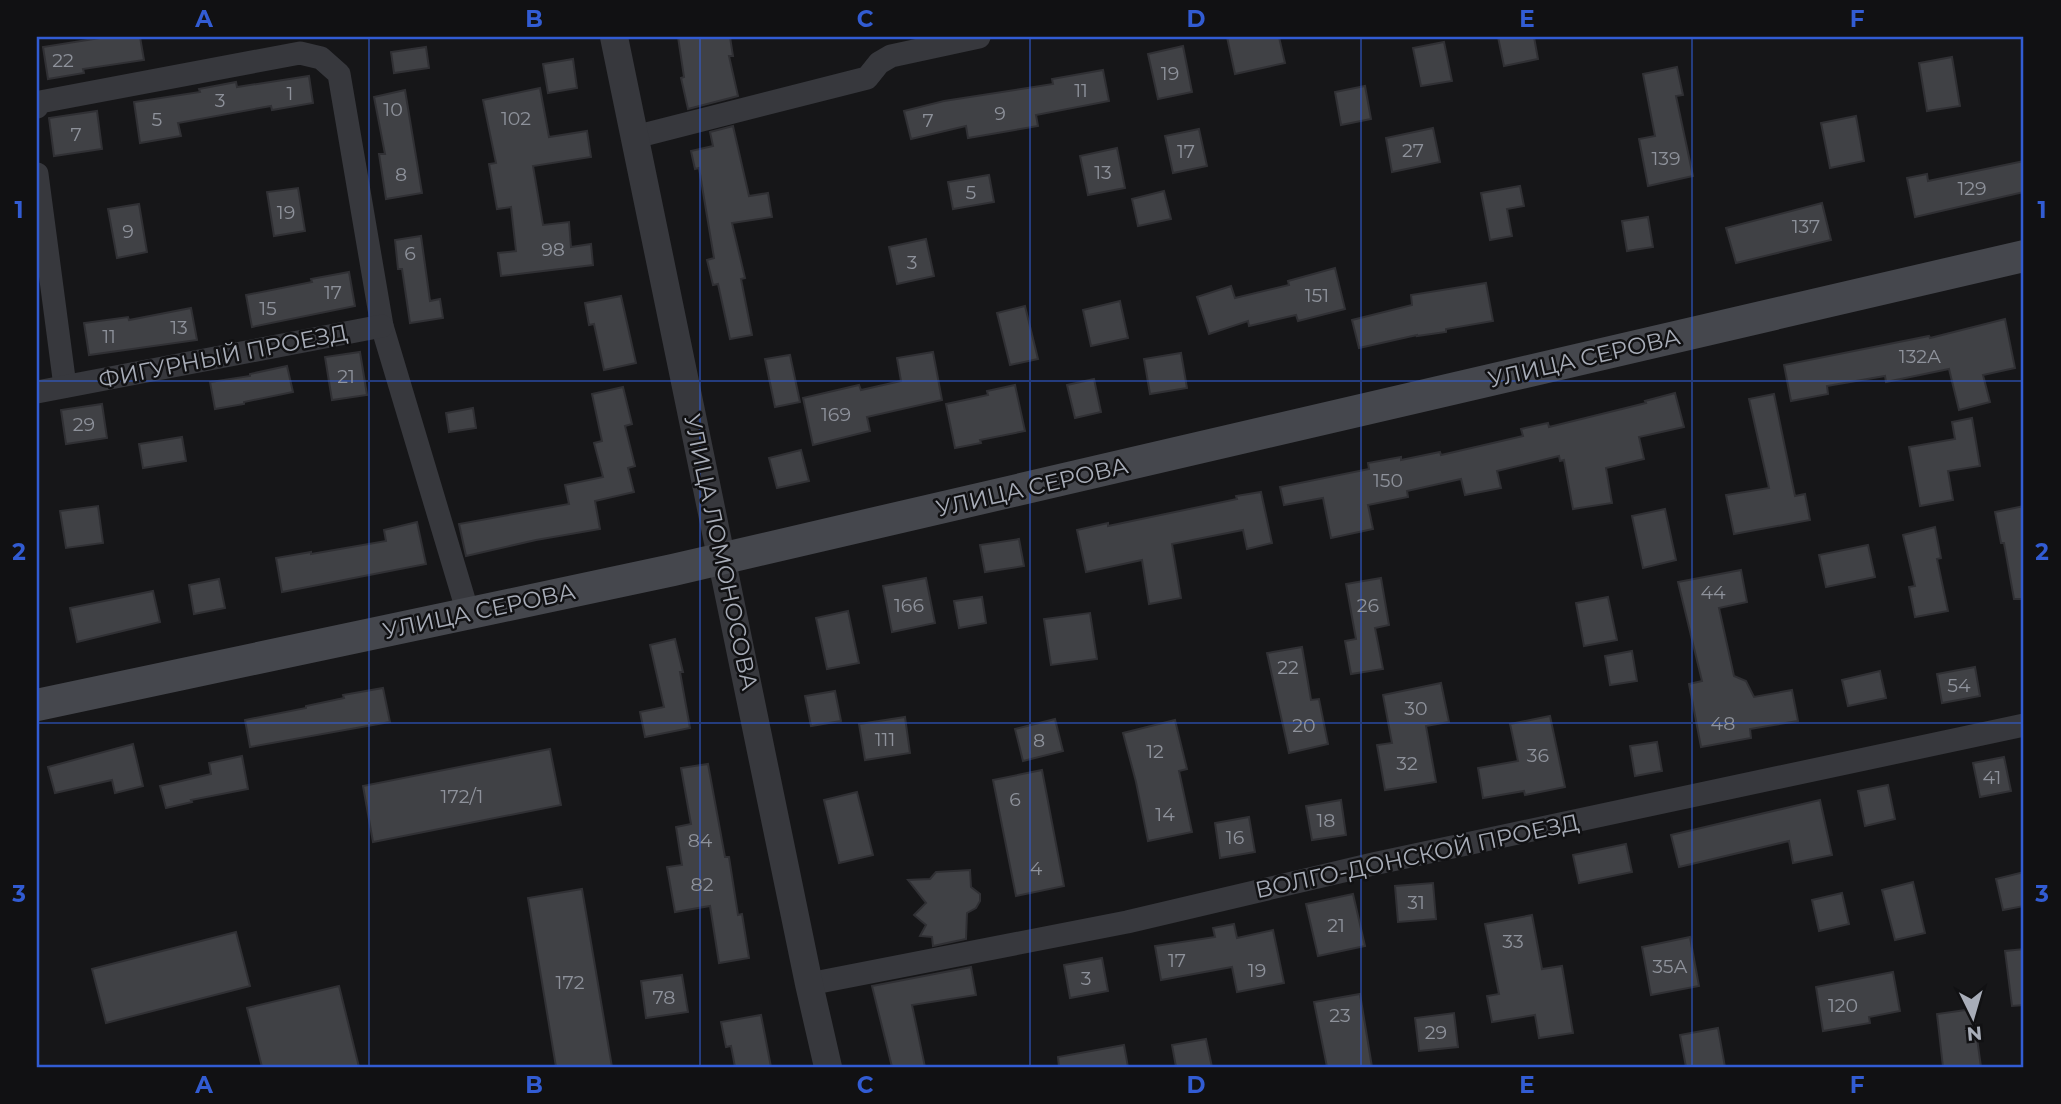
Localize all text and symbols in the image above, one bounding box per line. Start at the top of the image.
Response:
text: A [194,5,213,33]
text: B [525,5,543,33]
text: C [857,5,874,33]
text: D [1187,5,1206,33]
text: E [1519,5,1535,33]
text: F [1850,5,1865,33]
house number: 22 [52,49,74,72]
house number: 19 [1161,62,1179,85]
house number: 11 [1074,79,1088,102]
house number: 1 [287,82,293,105]
house number: 3 [215,89,225,112]
house number: 10 [383,98,403,121]
house number: 9 [994,102,1006,125]
house number: 102 [501,107,531,130]
house number: 5 [152,108,163,131]
house number: 7 [922,109,934,132]
house number: 7 [70,123,82,146]
house number: 27 [1402,139,1424,162]
house number: 17 [1177,140,1195,163]
house number: 139 [1651,147,1681,170]
house number: 13 [1094,161,1112,184]
house number: 8 [395,163,407,186]
house number: 129 [1957,177,1987,200]
house number: 5 [966,181,977,204]
text: 1 [14,196,24,224]
text: 1 [2037,196,2047,224]
house number: 19 [277,201,295,224]
house number: 137 [1792,215,1820,238]
house number: 9 [122,220,134,243]
house number: 98 [541,238,565,261]
house number: 6 [404,242,416,265]
house number: 3 [907,251,917,274]
house number: 17 [324,281,342,304]
house number: 151 [1305,284,1329,307]
house number: 15 [259,297,277,320]
house number: 13 [170,316,188,339]
street label: ФИГУРНЫЙ ПРОЕЗД [96,318,350,394]
street label: УЛИЦА СЕРОВА [1485,322,1683,394]
house number: 11 [102,325,116,348]
house number: 132А [1899,345,1941,368]
house number: 21 [337,365,355,388]
house number: 169 [821,403,851,426]
street label: УЛИЦА ЛОМОНОСОВА [678,411,764,693]
house number: 29 [73,413,95,436]
street label: УЛИЦА СЕРОВА [933,451,1131,523]
house number: 150 [1373,469,1403,492]
text: 2 [12,538,26,566]
text: 2 [2035,538,2049,566]
street label: УЛИЦА СЕРОВА [380,577,578,645]
house number: 44 [1700,581,1726,604]
house number: 166 [894,594,924,617]
house number: 26 [1357,594,1379,617]
house number: 22 [1277,656,1299,679]
house number: 54 [1947,674,1971,697]
house number: 30 [1404,697,1428,720]
house number: 48 [1711,712,1735,735]
house number: 20 [1292,714,1316,737]
house number: 111 [875,728,895,751]
house number: 8 [1033,729,1045,752]
house number: 12 [1146,740,1164,763]
house number: 36 [1527,744,1549,767]
house number: 32 [1396,752,1418,775]
house number: 41 [1983,766,2001,789]
house number: 172/1 [441,785,483,808]
house number: 6 [1009,788,1021,811]
house number: 14 [1155,803,1175,826]
street label: ВОЛГО-ДОНСКОЙ ПРОЕЗД [1253,808,1581,904]
house number: 18 [1317,809,1335,832]
house number: 16 [1226,826,1244,849]
house number: 84 [688,829,713,852]
house number: 4 [1030,857,1043,880]
house number: 82 [691,873,714,896]
text: 3 [11,880,26,908]
text: 3 [2034,880,2049,908]
house number: 31 [1407,891,1425,914]
house number: 21 [1327,914,1345,937]
house number: 33 [1502,930,1524,953]
house number: 17 [1168,949,1186,972]
house number: 35А [1652,955,1688,978]
house number: 19 [1248,959,1266,982]
house number: 3 [1081,967,1091,990]
house number: 172 [556,971,585,994]
north arrow [1938,982,2008,1052]
house number: 78 [653,986,675,1009]
house number: 120 [1828,994,1858,1017]
house number: 23 [1329,1004,1351,1027]
house number: 29 [1425,1021,1447,1044]
text: N [1966,1021,1983,1046]
text: A [194,1071,213,1099]
text: B [525,1071,543,1099]
text: C [857,1071,874,1099]
text: D [1187,1071,1206,1099]
text: E [1519,1071,1535,1099]
text: F [1850,1071,1865,1099]

